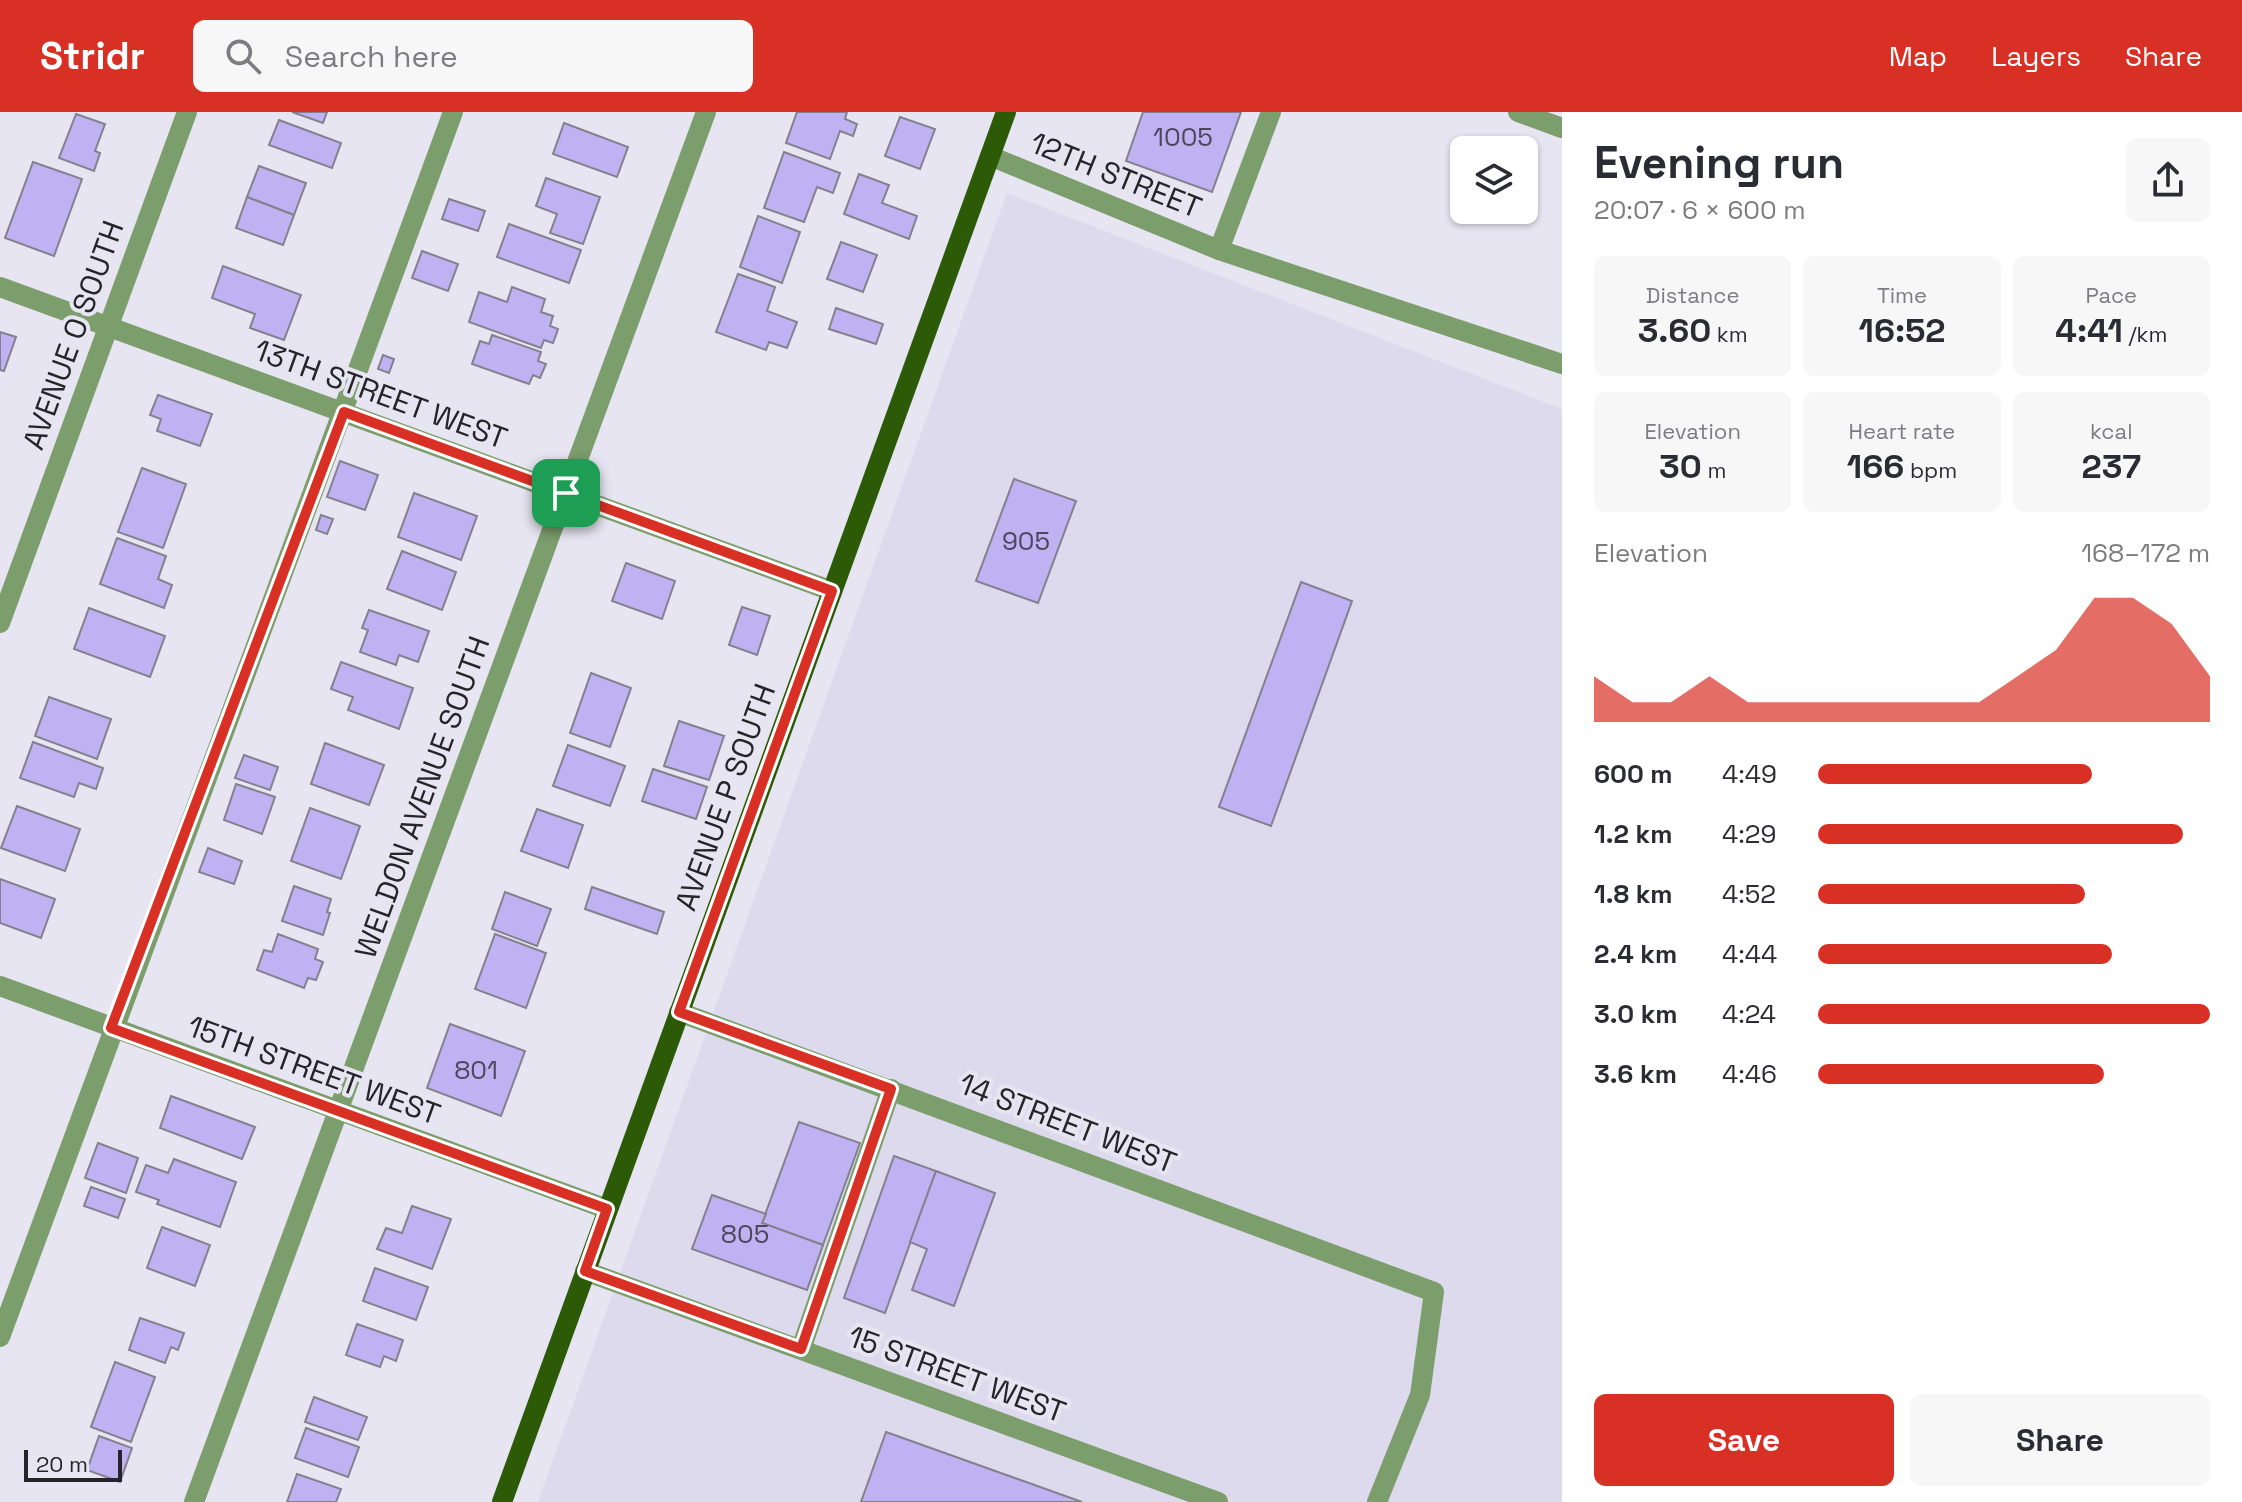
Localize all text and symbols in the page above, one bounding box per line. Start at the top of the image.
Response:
search box [193,20,753,92]
text: Stridr [40,32,145,80]
icon: search [221,34,265,78]
text: Search here [285,37,458,76]
text: Map [1889,38,1947,74]
text: Layers [1991,38,2081,74]
text: Share [2125,38,2202,74]
house number: 1005 [1153,120,1213,154]
street label: 12TH STREET [1025,123,1207,227]
text: Evening run [1594,135,1844,191]
map controls [1450,136,1538,224]
button: layers [1450,136,1538,224]
button: share [2126,138,2210,222]
text: 20:07 · 6 × 600 m [1594,193,1806,227]
street label: AVENUE O SOUTH [13,215,133,455]
text: Distance [1646,281,1740,309]
text: Time [1877,281,1927,309]
text: Pace [2086,281,2137,309]
text: 3.60 [1638,309,1711,352]
text: 16:52 [1859,309,1945,352]
text: 4:41 [2055,309,2123,352]
text: km [1711,320,1748,348]
text: /km [2123,320,2167,348]
street label: 13TH STREET WEST [249,330,513,458]
text: Elevation [1644,417,1741,445]
text: Heart rate [1849,417,1955,445]
text: kcal [2090,417,2133,445]
text: 30 [1659,445,1702,488]
text: 166 [1847,445,1904,488]
text: 237 [2081,445,2141,488]
text: m [1702,456,1726,484]
text: bpm [1904,456,1957,484]
pin [532,459,600,527]
icon: arrive [544,471,588,515]
house number: 905 [1002,524,1050,558]
text: Elevation [1594,536,1708,570]
text: 168–172 m [2081,536,2210,570]
street label: WELDON AVENUE SOUTH [346,631,498,963]
street label: AVENUE P SOUTH [666,678,784,916]
text: 600 m [1594,757,1673,791]
text: 4:49 [1722,757,1777,791]
text: 1.2 km [1594,817,1672,851]
text: 4:29 [1722,817,1776,851]
text: 1.8 km [1594,877,1673,911]
text: 4:52 [1722,877,1776,911]
text: 2.4 km [1594,937,1677,971]
text: 4:44 [1722,937,1777,971]
text: 3.0 km [1594,997,1678,1031]
text: 4:24 [1722,997,1776,1031]
street label: 15TH STREET WEST [182,1006,446,1134]
house number: 801 [454,1053,498,1087]
text: 3.6 km [1594,1057,1677,1091]
text: 4:46 [1722,1057,1777,1091]
street label: 14 STREET WEST [954,1064,1182,1182]
house number: 805 [721,1217,769,1251]
street label: 15 STREET WEST [843,1317,1071,1431]
button: Save [1594,1394,1894,1486]
button: Share [1910,1394,2210,1486]
scale bar [24,1446,122,1482]
text: 20 m [36,1450,88,1478]

